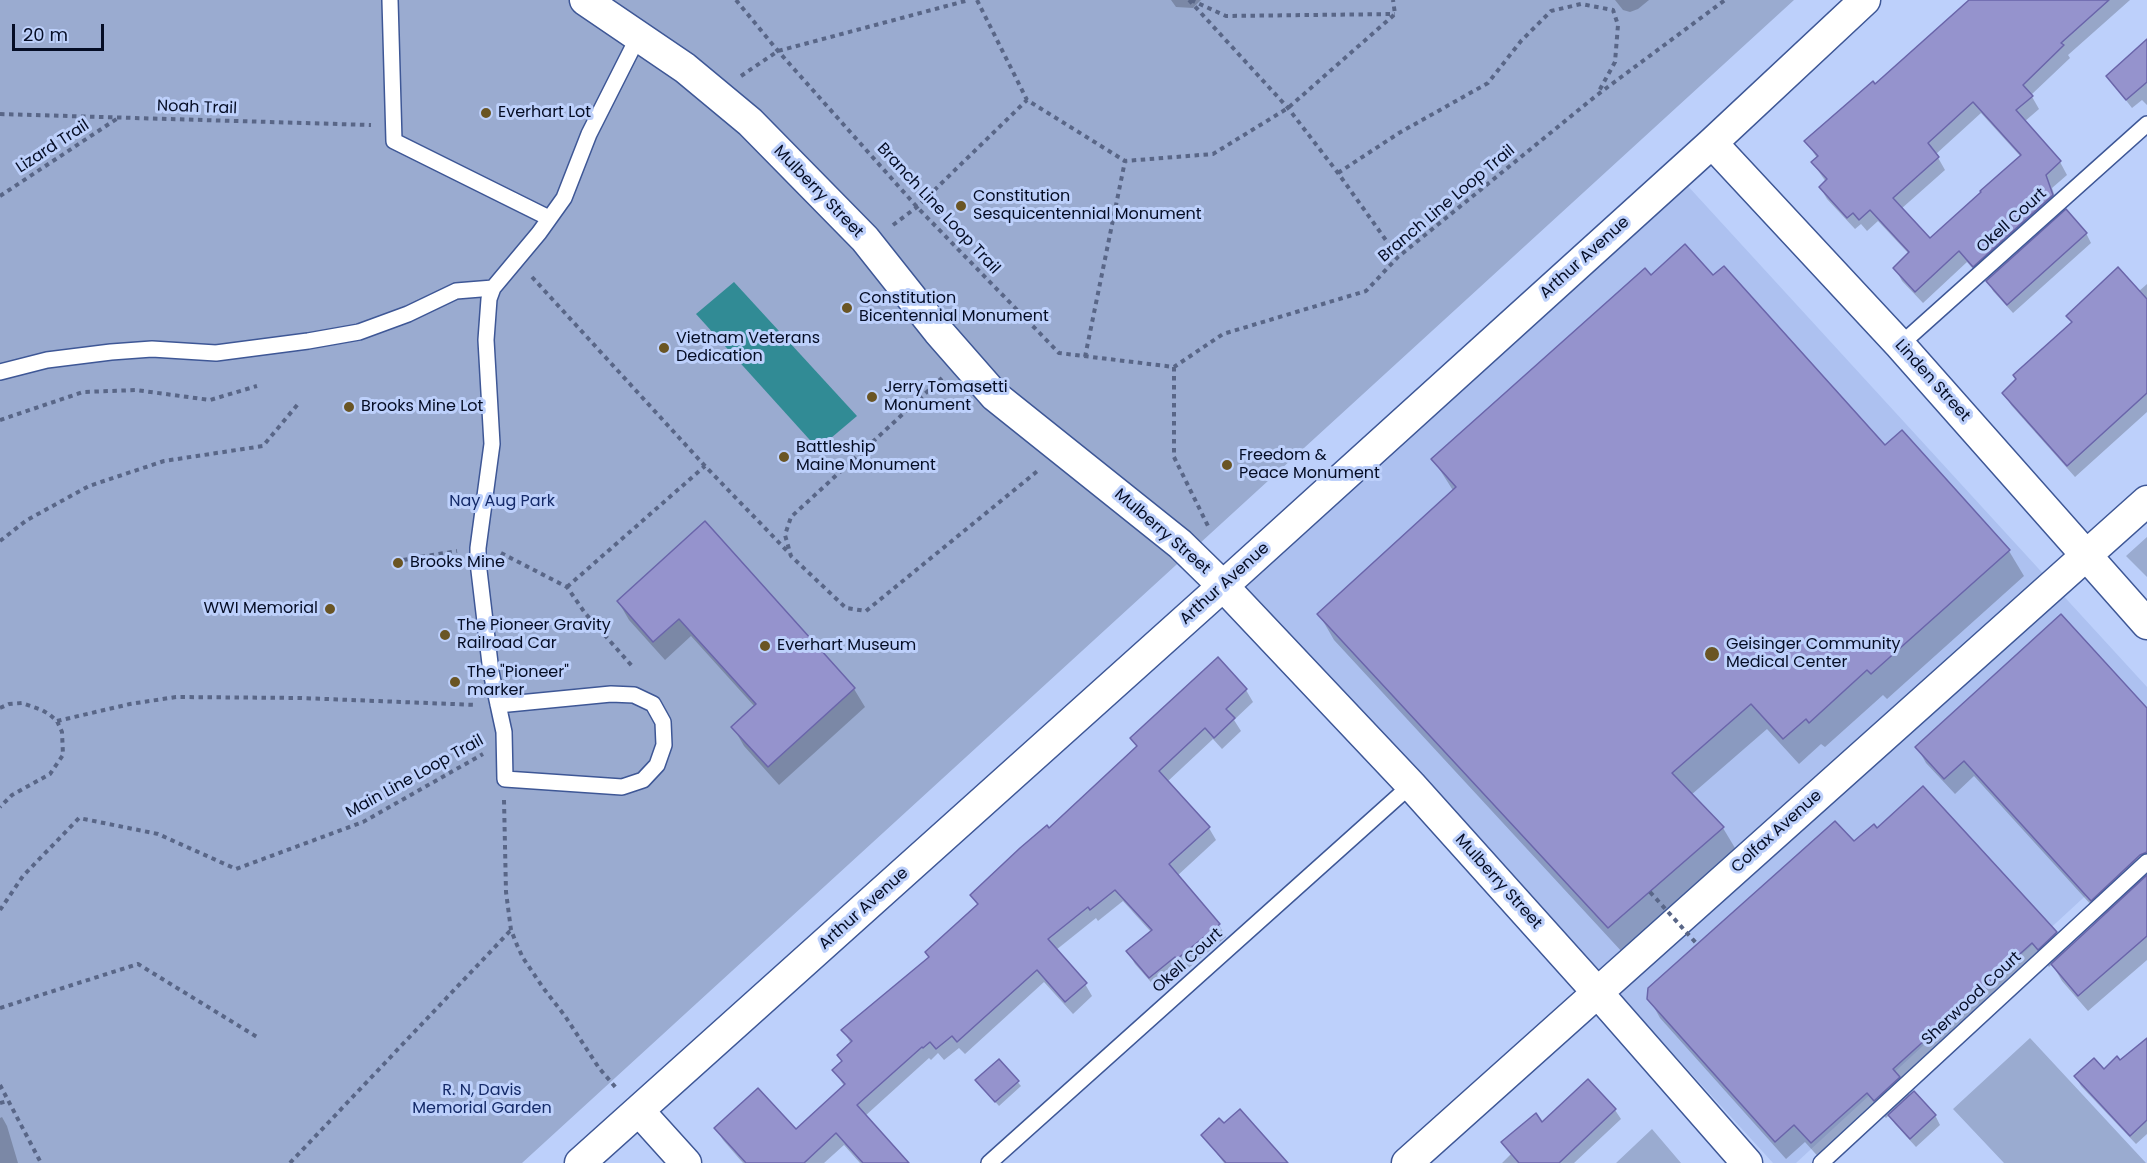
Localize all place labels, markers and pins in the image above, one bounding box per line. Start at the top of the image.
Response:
place label: Everhart Lot [498,103,591,123]
marker: Everhart Lot [479,106,493,120]
place label: Constitution Sesquicentennial Monument [973,187,1202,225]
marker: Constitution Sesquicentennial Monument [954,199,968,213]
place label: Constitution Bicentennial Monument [859,289,1049,327]
marker: Constitution Bicentennial Monument [840,301,854,315]
place label: Vietnam Veterans Dedication [676,329,820,367]
marker: Vietnam Veterans Dedication [657,341,671,355]
place label: Jerry Tomasetti Monument [884,378,1008,416]
marker: Jerry Tomasetti Monument [865,390,879,404]
place label: Brooks Mine Lot [361,397,483,417]
marker: Brooks Mine Lot [342,400,356,414]
place label: Battleship Maine Monument [796,438,936,476]
place label: Freedom & Peace Monument [1239,446,1380,484]
marker: Battleship Maine Monument [777,450,791,464]
marker: Freedom & Peace Monument [1220,458,1234,472]
place label: Brooks Mine [410,553,505,573]
marker: Brooks Mine [391,556,405,570]
place label: WWI Memorial [203,599,318,619]
marker: WWI Memorial [323,602,337,616]
place label: The Pioneer Gravity Railroad Car [457,616,611,654]
marker: The Pioneer Gravity Railroad Car [438,628,452,642]
place label: Geisinger Community Medical Center [1726,635,1901,673]
place label: Everhart Museum [777,636,916,656]
marker: Everhart Museum [758,639,772,653]
marker: Geisinger Community Medical Center [1703,645,1721,663]
place label: The "Pioneer" marker [467,663,569,701]
marker: The "Pioneer" marker [448,675,462,689]

